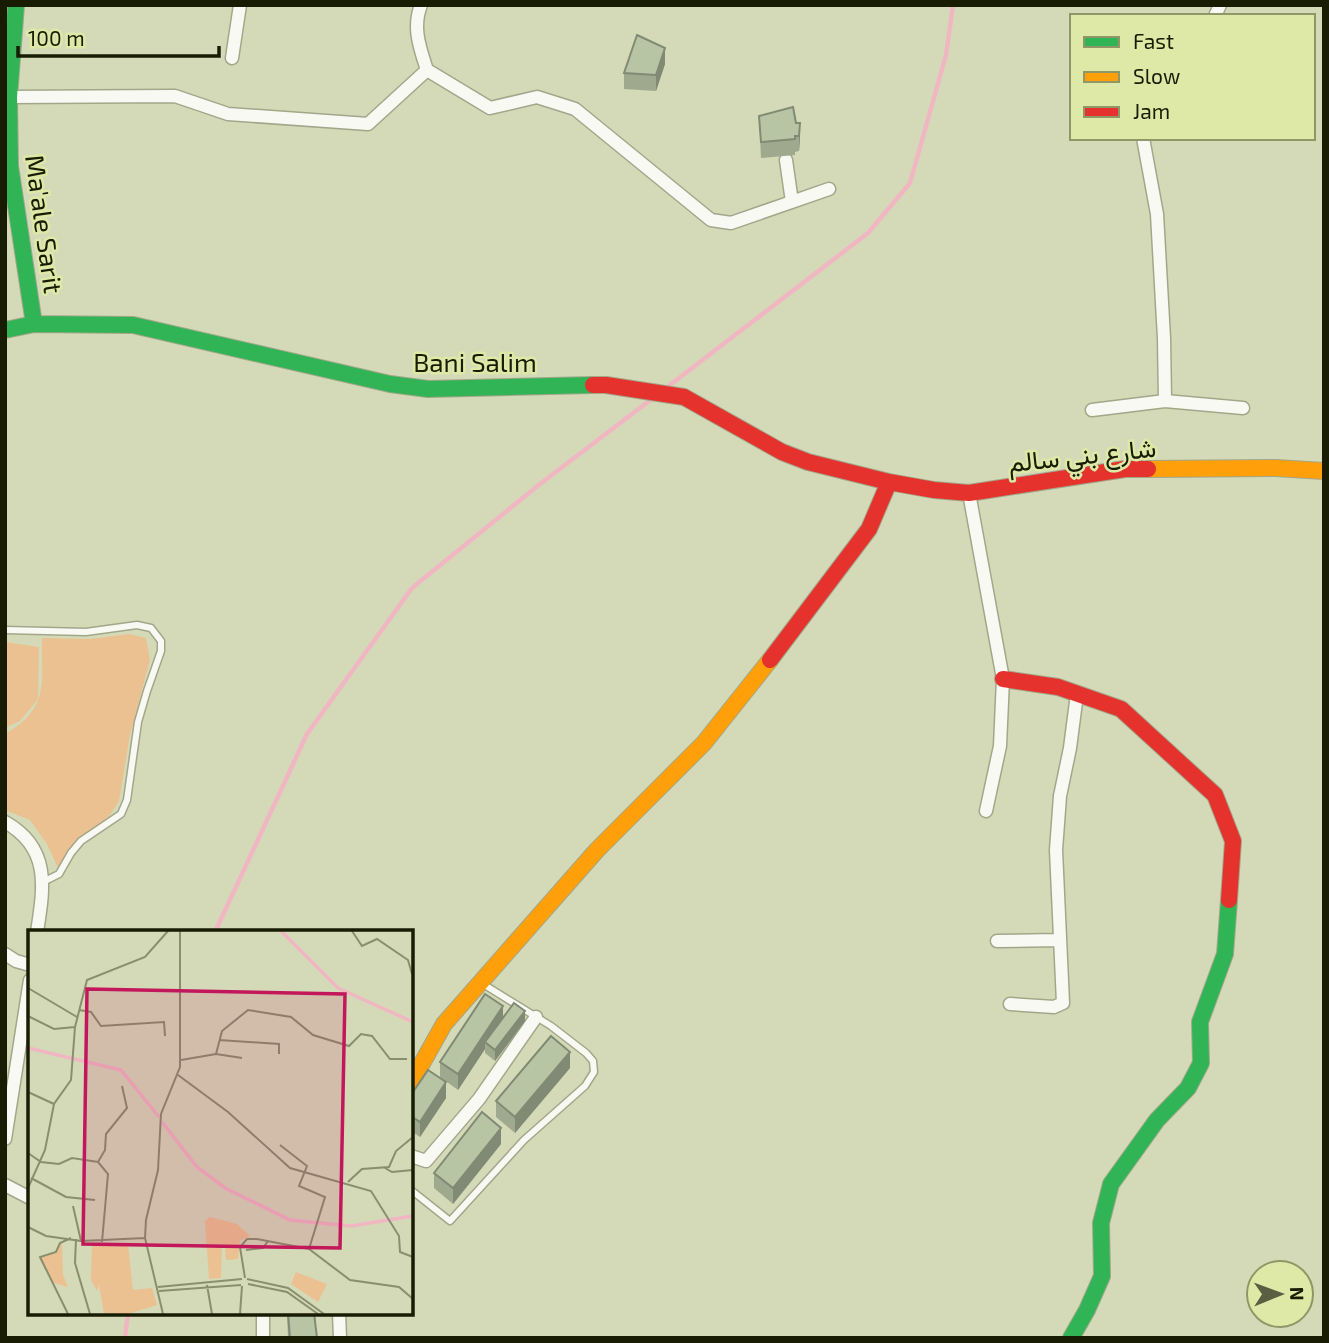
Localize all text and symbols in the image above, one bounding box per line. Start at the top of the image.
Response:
scale bar [18,14,219,58]
legend [1070,14,1315,140]
text: 100 m [28,25,85,50]
text: Fast [1133,28,1174,53]
text: Slow [1133,63,1180,88]
text: Jam [1133,98,1170,123]
street label: Ma'ale Sarit [20,153,70,295]
street label: Bani Salim [413,346,537,377]
street label: شارع بني سالم [1007,431,1158,484]
inset map [28,930,413,1315]
north arrow [1245,1259,1315,1329]
text: N [1286,1287,1309,1301]

